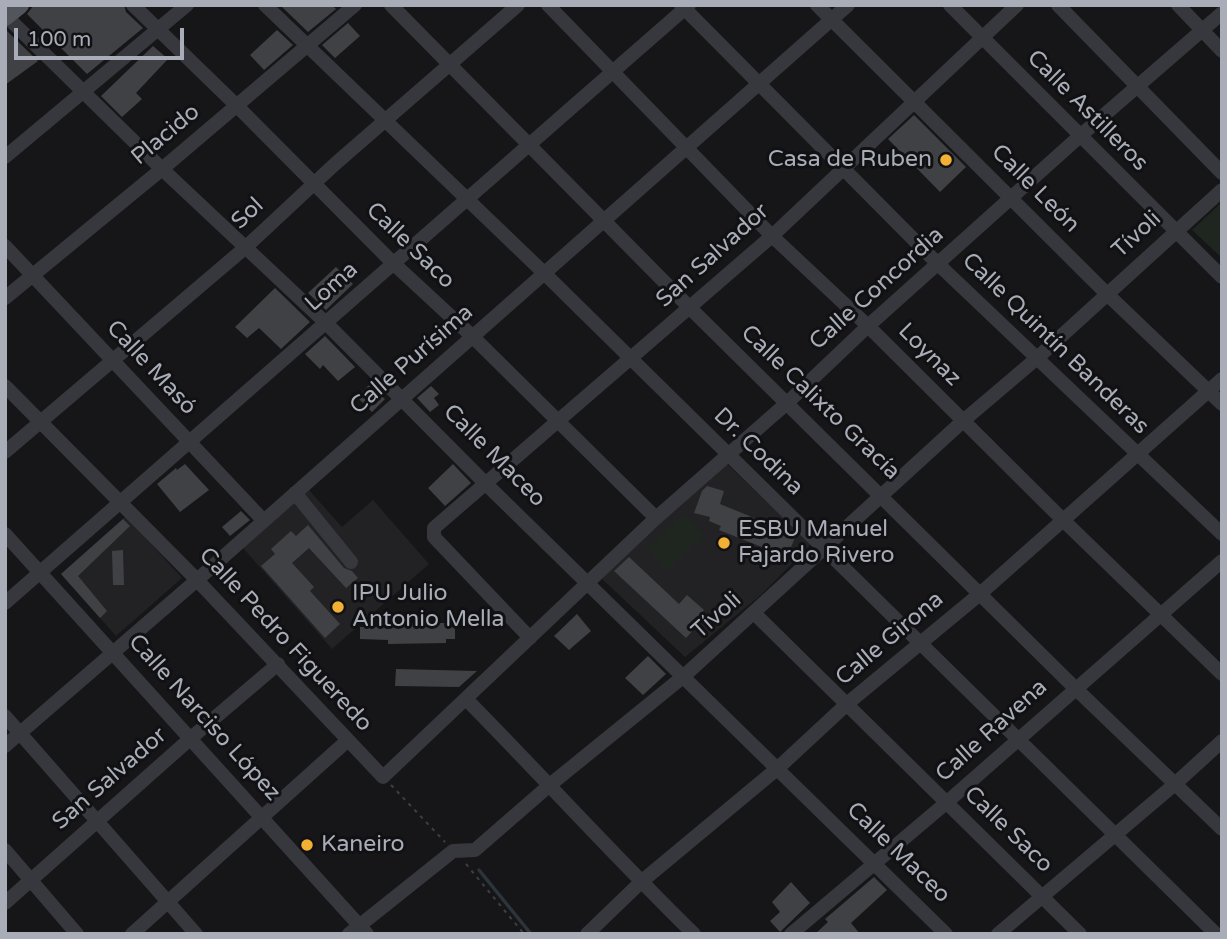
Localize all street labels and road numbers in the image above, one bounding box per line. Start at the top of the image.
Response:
street label: Calle Astilleros [1021,45,1153,177]
street label: Placido [126,99,206,171]
street label: Calle León [985,139,1085,239]
street label: Sol [226,192,270,236]
street label: Calle Saco [360,197,460,295]
street label: San Salvador [651,198,775,314]
street label: Tívoli [1107,205,1167,265]
street label: Calle Concordia [804,222,950,356]
street label: Calle Quintín Banderas [956,248,1154,440]
street label: Loma [300,256,364,318]
street label: Calle Purísima [345,299,479,421]
street label: Calle Masó [100,315,202,421]
street label: Loynaz [892,318,966,392]
street label: Calle Calixto Gracía [735,320,905,486]
street label: Calle Maceo [437,399,551,513]
street label: Dr. Codina [707,403,809,501]
street label: Calle Pedro Figueredo [193,542,377,738]
street label: Calle Girona [831,586,949,692]
street label: Tívoli [687,587,747,645]
street label: Calle Narciso López [122,629,286,807]
street label: Calle Ravena [931,674,1053,788]
street label: San Salvador [47,722,173,836]
street label: Calle Saco [958,781,1058,879]
street label: Calle Maceo [840,797,956,909]

